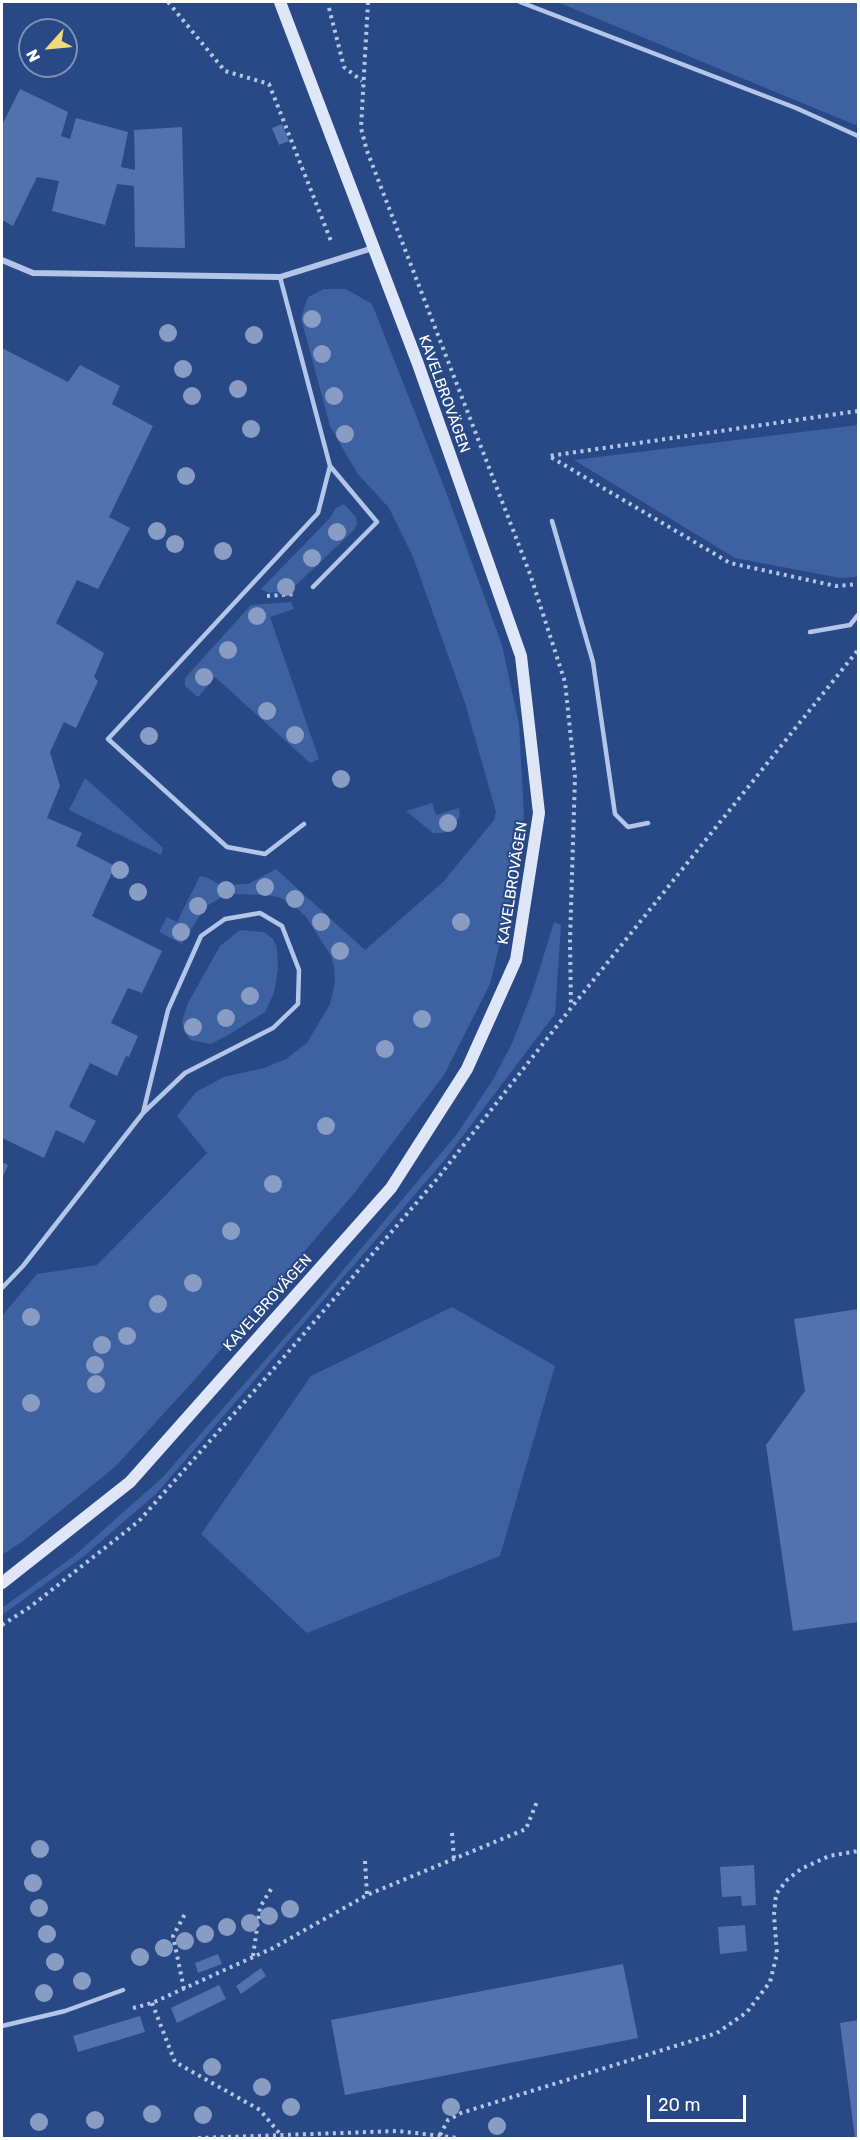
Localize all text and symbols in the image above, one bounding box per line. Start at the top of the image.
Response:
north arrow [18,18,78,78]
text: N [22,46,44,65]
street label: KAVELBROVÄGEN [414,333,474,455]
street label: KAVELBROVÄGEN [494,820,532,946]
street label: KAVELBROVÄGEN [220,1251,316,1355]
scale bar [650,2083,749,2121]
text: 20 m [658,2094,700,2116]

